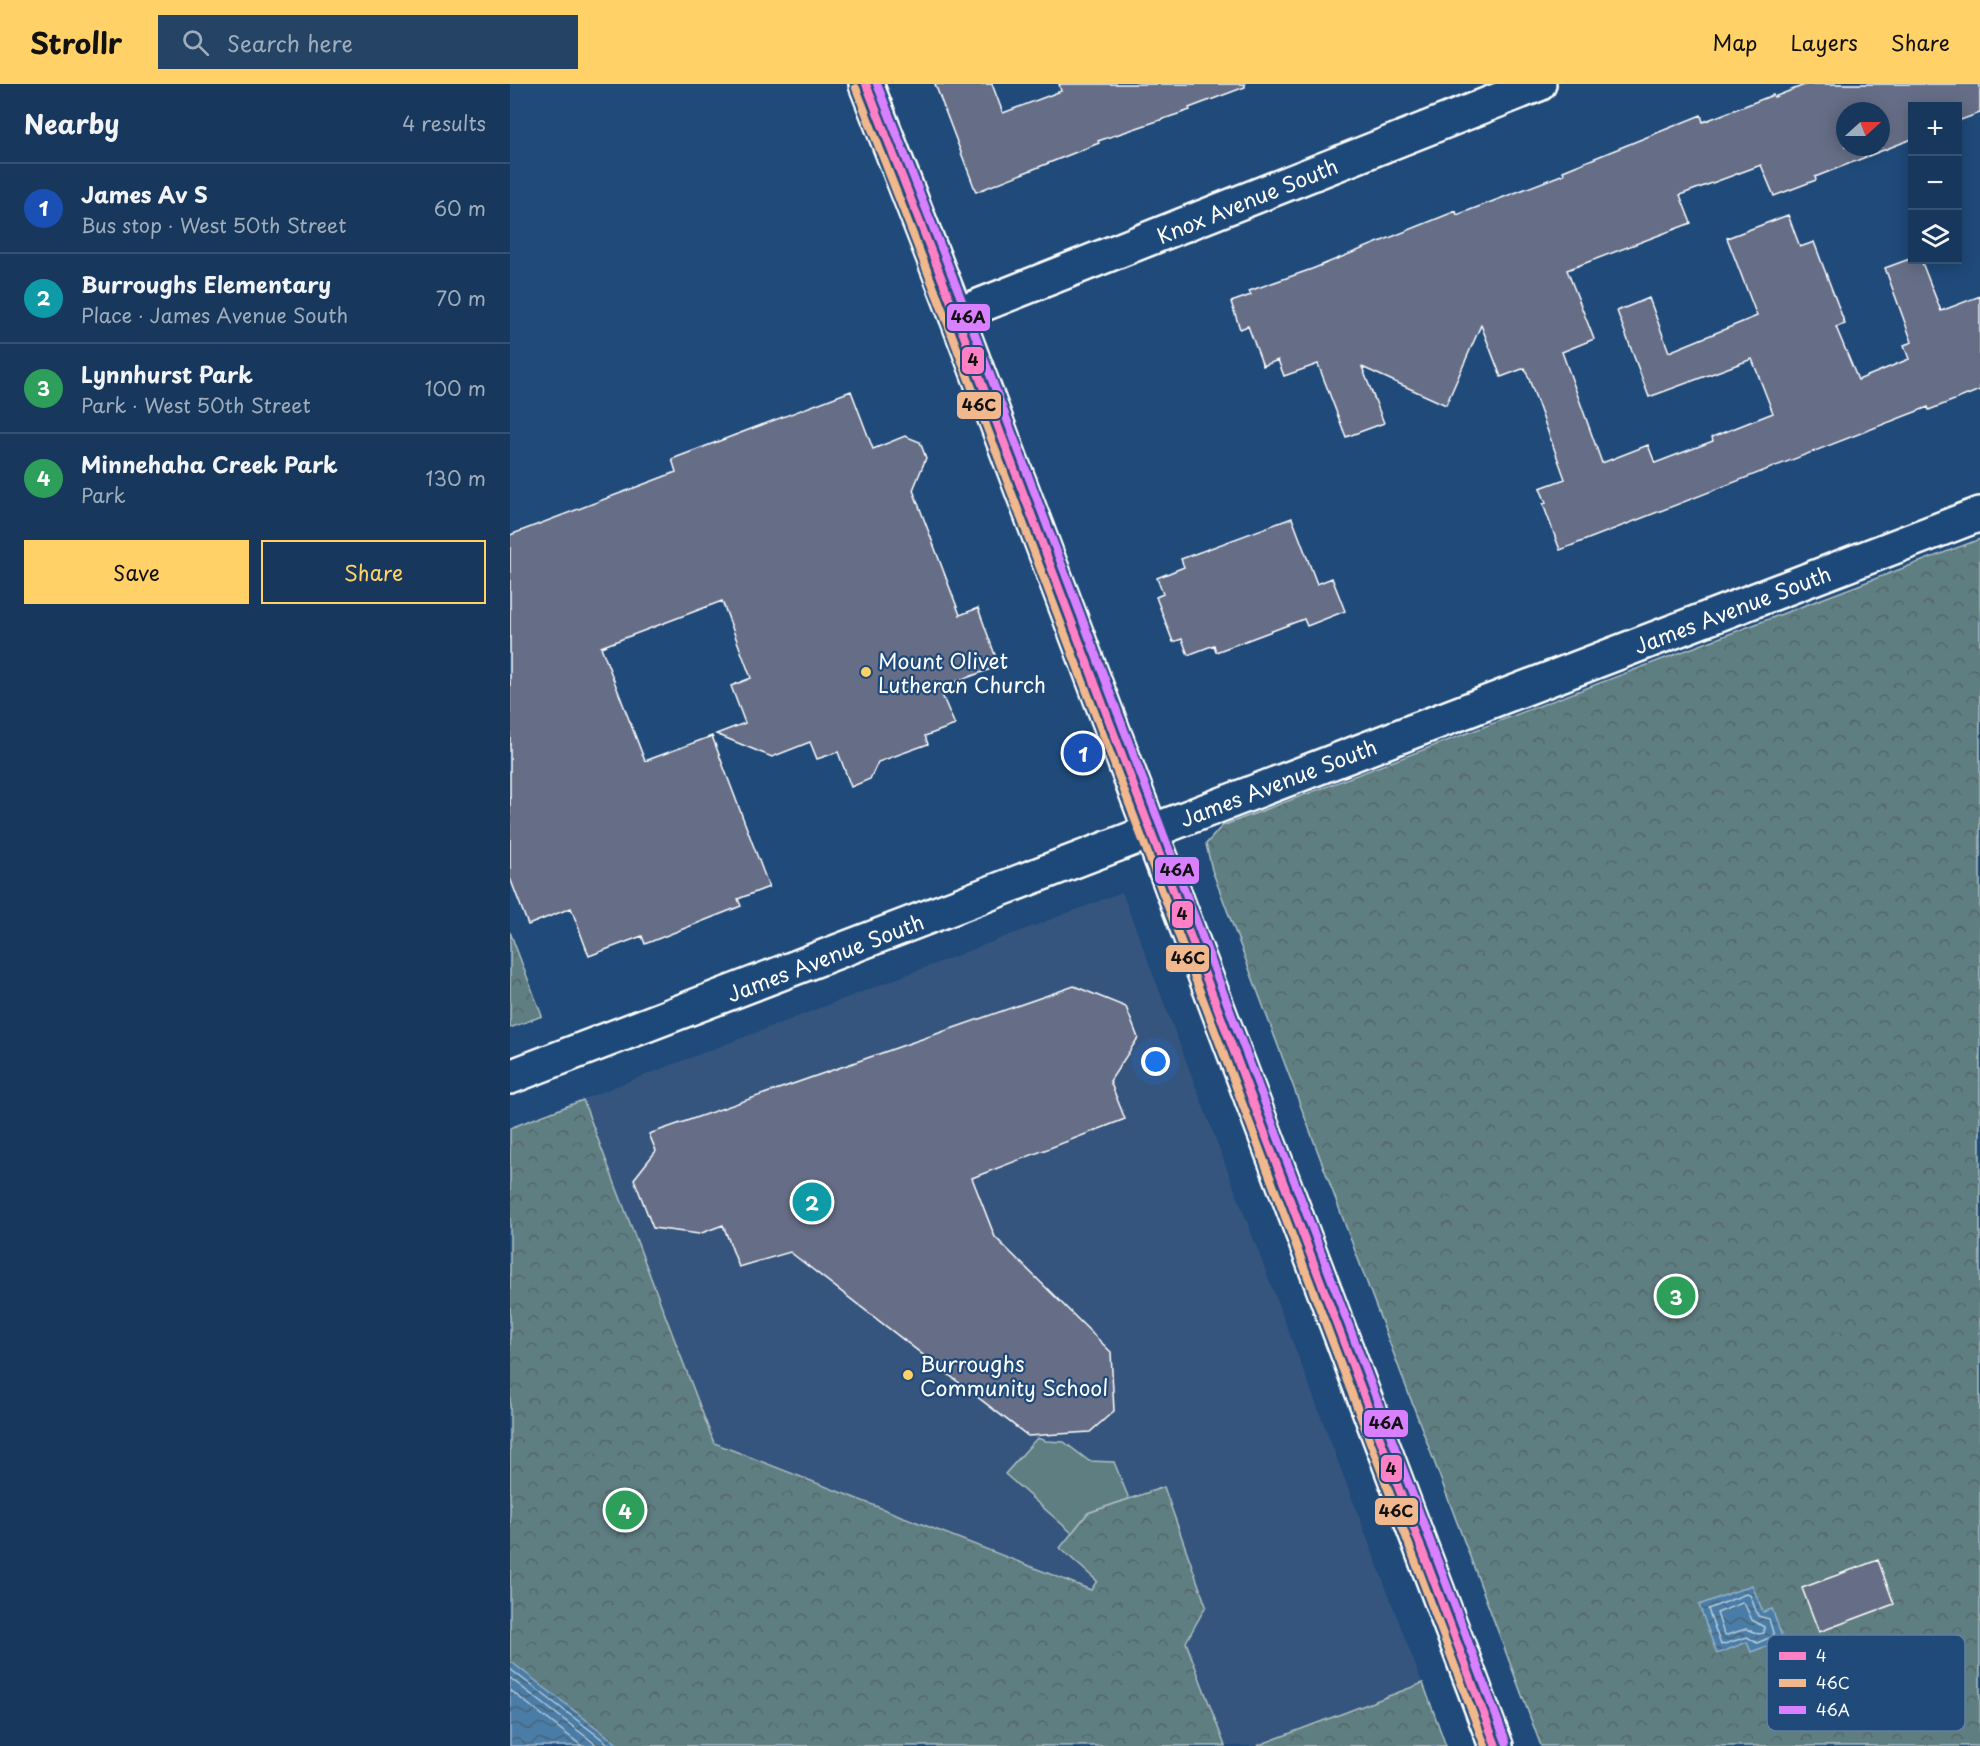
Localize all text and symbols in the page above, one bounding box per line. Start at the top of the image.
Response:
search box [158,15,578,69]
text: Strollr [30,21,122,64]
icon: search [179,26,212,59]
text: Search here [227,26,353,59]
text: Map [1713,26,1757,58]
text: Layers [1790,26,1858,58]
text: Share [1891,26,1950,58]
north arrow [1836,102,1890,156]
map controls [1908,102,1962,264]
button: + [1908,102,1962,156]
text: Nearby [24,104,119,143]
text: 4 results [402,108,486,138]
street label: Knox Avenue South [1152,149,1342,251]
button: − [1908,156,1962,210]
text: James Av S [81,177,208,210]
text: 1 [39,193,48,223]
text: 60 m [434,193,486,223]
text: Bus stop · West 50th Street [81,210,346,240]
button: layers [1908,210,1962,264]
text: Burroughs Elementary [81,267,331,300]
text: 2 [36,283,51,313]
text: 70 m [436,283,486,313]
text: Place · James Avenue South [81,300,348,330]
line badge: 46A [946,303,991,332]
text: 46A [951,304,986,328]
line badge: 4 [961,346,985,375]
text: 4 [968,347,979,371]
text: Lynnhurst Park [81,357,253,390]
text: 3 [37,373,50,403]
text: 100 m [425,373,486,403]
text: Park · West 50th Street [81,390,311,420]
line badge: 46C [956,391,1002,420]
text: 46C [962,392,996,416]
text: Minnehaha Creek Park [81,447,338,480]
text: 4 [37,463,50,493]
text: 130 m [426,463,486,493]
text: Park [81,480,126,510]
button: Save [24,540,249,604]
button: Share [261,540,486,604]
street label: James Avenue South [1629,557,1835,661]
place label: Mount Olivet Lutheran Church [878,644,1046,700]
marker: Mount Olivet Lutheran Church [859,665,873,679]
pin: 1 [1064,730,1102,776]
street label: James Avenue South [1175,730,1381,834]
line badge: 46A [1154,856,1200,885]
text: 46A [1160,857,1195,881]
line badge: 4 [1171,900,1194,929]
text: 4 [1177,901,1188,925]
street label: James Avenue South [722,905,928,1009]
line badge: 46C [1165,944,1210,973]
text: 46C [1171,945,1205,969]
your location [1141,1047,1170,1076]
pin: 2 [792,1180,832,1224]
pin: 3 [1656,1274,1696,1318]
place label: Burroughs Community School [920,1347,1108,1403]
marker: Burroughs Community School [901,1368,915,1382]
line badge: 46A [1363,1409,1409,1438]
text: 46A [1369,1410,1404,1434]
line badge: 4 [1380,1454,1403,1483]
text: 4 [1386,1456,1397,1480]
pin: 4 [606,1488,644,1532]
line badge: 46C [1374,1497,1419,1526]
text: 46C [1379,1498,1413,1522]
legend [1767,1635,1965,1731]
text: 4 [1816,1643,1827,1667]
text: 46C [1816,1670,1850,1694]
text: 46A [1816,1697,1850,1721]

